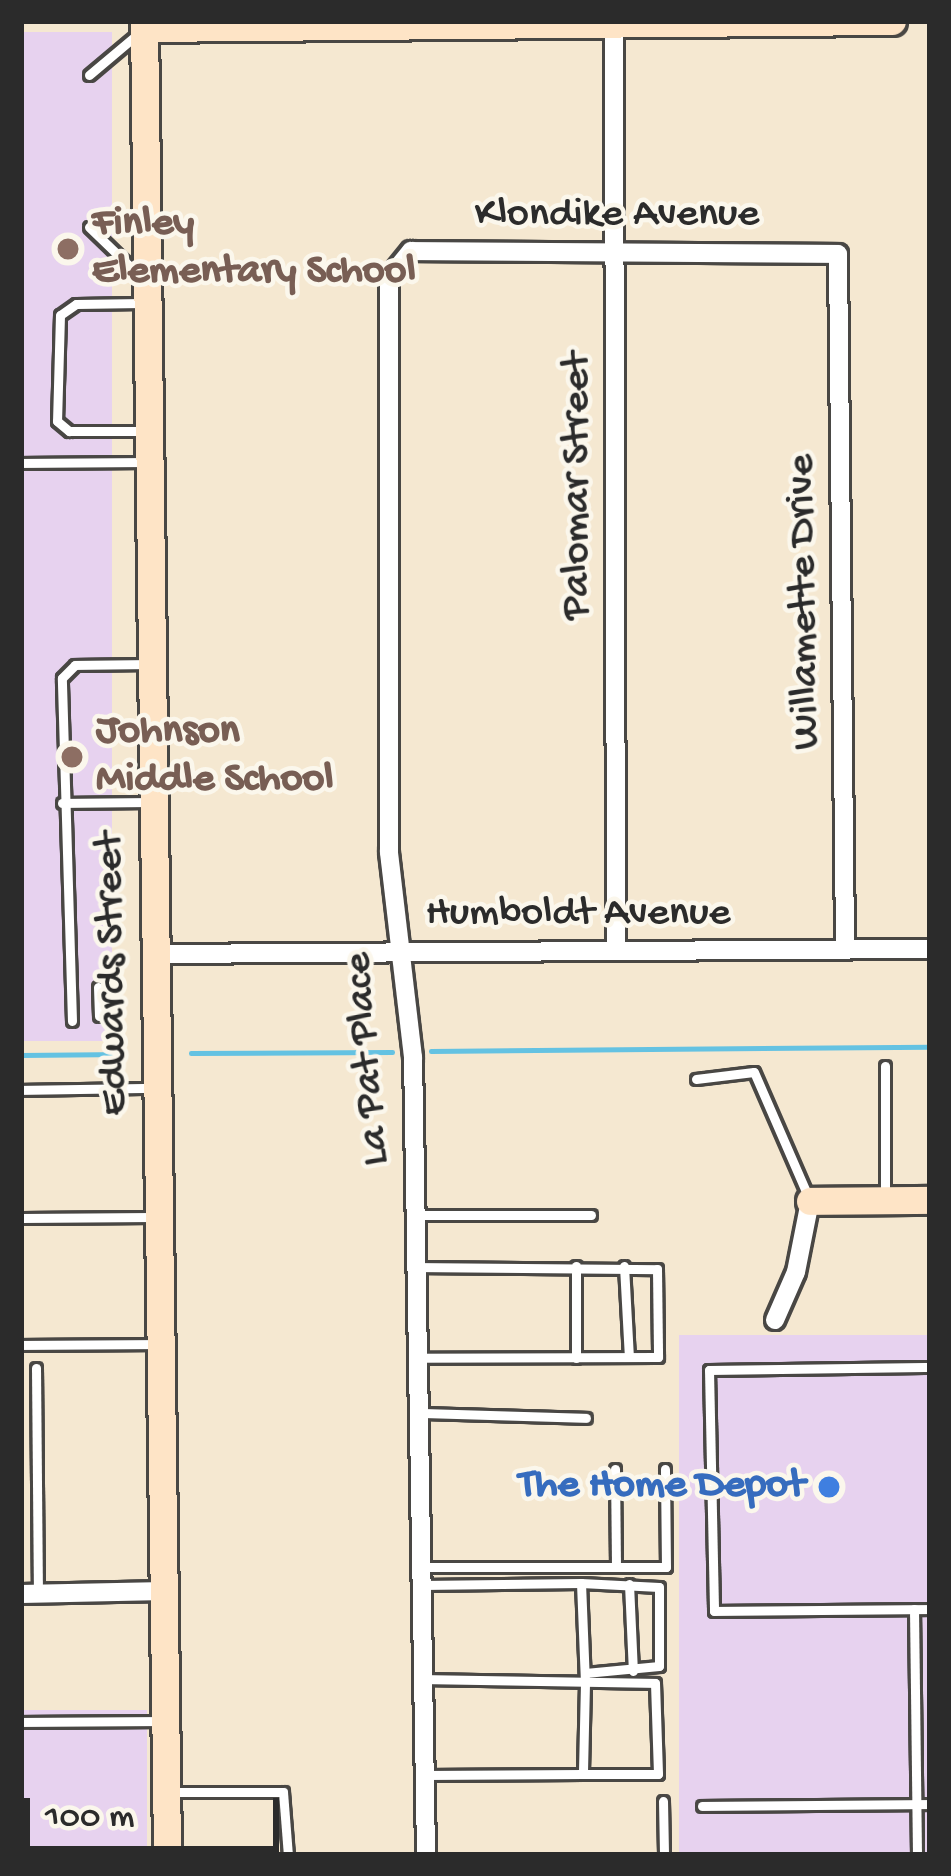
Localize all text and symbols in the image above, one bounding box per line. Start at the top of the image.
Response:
street label: Klondike Avenue [475,191,759,241]
place label: Finley Elementary School [92,200,416,298]
marker: Finley Elementary School [55,236,81,262]
street label: Palomar Street [554,352,604,620]
street label: Willamette Drive [778,454,834,750]
place label: Johnson Middle School [96,708,334,807]
marker: Johnson Middle School [59,744,85,770]
street label: Edwards Street [86,832,142,1116]
street label: Humboldt Avenue [426,890,730,940]
street label: La Pat Place [335,950,403,1168]
place label: The Home Depot [519,1462,805,1512]
marker: The Home Depot [816,1474,842,1500]
scale bar [30,1774,285,1848]
text: 100 m [45,1797,135,1840]

